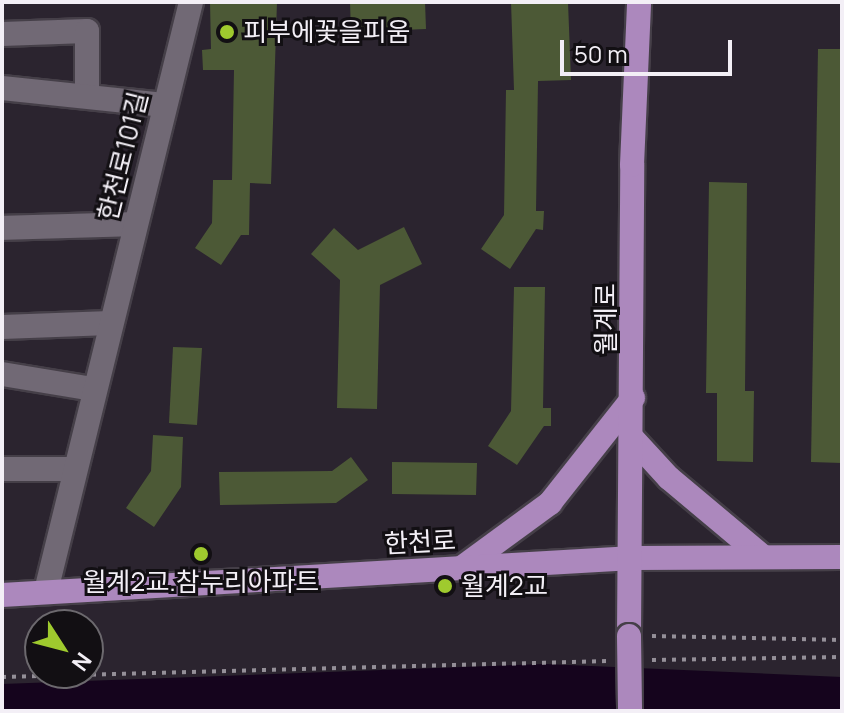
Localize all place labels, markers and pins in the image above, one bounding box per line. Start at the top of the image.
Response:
place label: 피부에꽃을피움 [243,16,410,48]
marker: 피부에꽃을피움 [218,23,236,41]
marker: 월계2교.참누리아파트 [192,545,210,563]
place label: 월계2교.참누리아파트 [83,566,319,598]
place label: 월계2교 [461,570,548,602]
marker: 월계2교 [436,577,454,595]

